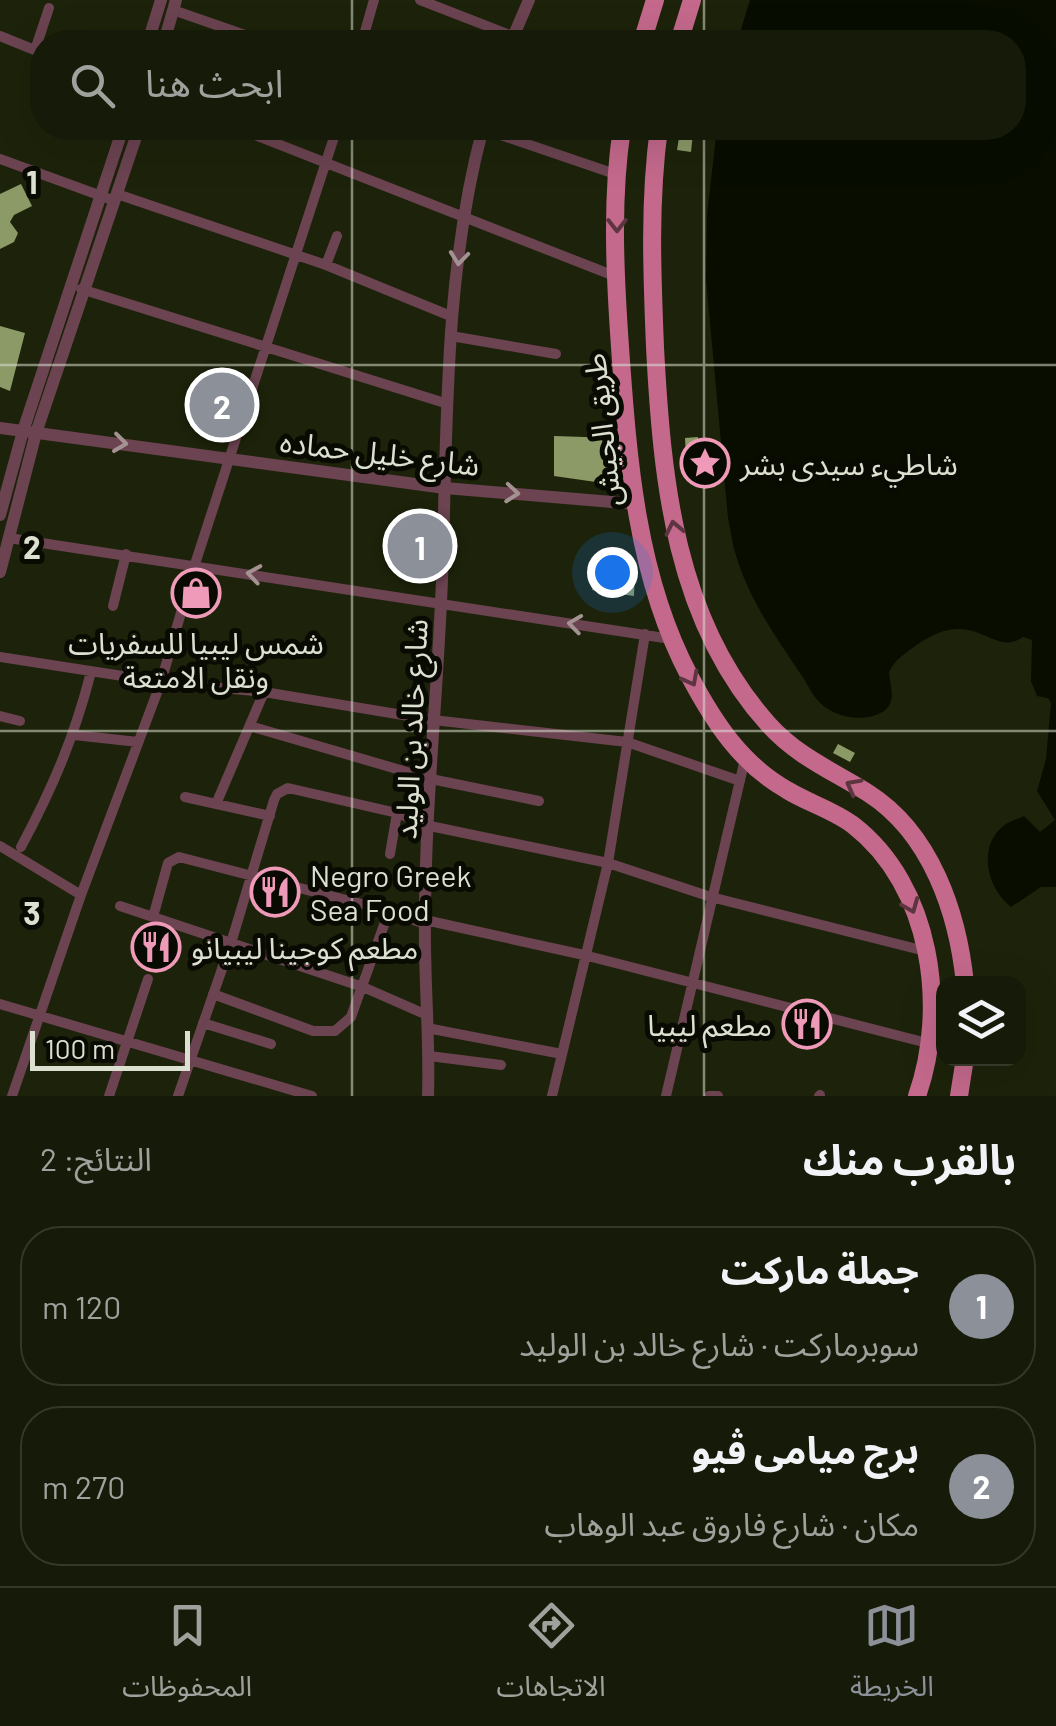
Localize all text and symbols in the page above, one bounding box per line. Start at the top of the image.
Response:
search box [30,30,1026,140]
icon: search [65,58,120,113]
text: ابحث هنا [145,59,284,105]
text: 1 [26,162,38,200]
one-way arrow [606,217,627,233]
one-way arrow [449,250,470,266]
street label: طريق الجيش [575,351,629,508]
pin: 2 [190,368,254,442]
street label: شارع خليل حماده [278,422,482,488]
one-way arrow [112,432,128,453]
place icon: شاطيء سيدى بشر [679,437,731,489]
place label: شاطيء سيدى بشر [739,445,958,488]
one-way arrow [504,482,520,503]
pin: 1 [388,508,452,584]
one-way arrow [665,520,686,537]
text: 2 [23,527,41,565]
your location [587,547,638,598]
one-way arrow [246,564,262,585]
shop icon: شمس ليبيا للسفريات ونقل الامتعة [170,567,222,619]
one-way arrow [567,615,583,636]
street label: شارع خالد بن الوليد [386,618,440,840]
place label: شمس ليبيا للسفريات ونقل الامتعة [68,624,324,695]
one-way arrow [679,668,699,686]
one-way arrow [846,779,864,798]
place label: Negro Greek Sea Food [310,857,472,927]
restaurant icon: Negro Greek Sea Food [249,866,301,918]
text: 3 [23,893,41,931]
one-way arrow [899,896,919,914]
restaurant icon: مطعم كوجينا ليبيانو [130,921,182,973]
place label: مطعم كوجينا ليبيانو [191,929,418,972]
map controls [936,976,1026,1066]
button: layers [936,976,1026,1066]
restaurant icon: مطعم ليبيا [781,998,833,1050]
place label: مطعم ليبيا [647,1006,772,1049]
scale bar [30,1026,190,1070]
text: 100 m [45,1031,115,1065]
text: بالقرب منك [803,1133,1016,1183]
text: النتائج: 2 [40,1139,152,1177]
text: جملة ماركت [721,1246,919,1292]
text: 120 m [42,1287,121,1325]
text: 1 [976,1287,987,1325]
text: سوبرماركت · شارع خالد بن الوليد [519,1324,919,1362]
text: برج ميامى ڤيو [692,1426,919,1472]
text: 270 m [42,1467,125,1505]
text: 2 [973,1467,990,1505]
text: مكان · شارع فاروق عبد الوهاب [545,1504,919,1542]
tab: المحفوظات [122,1598,252,1717]
tab: الاتجاهات [496,1598,606,1717]
tab: الخريطة [850,1598,934,1717]

